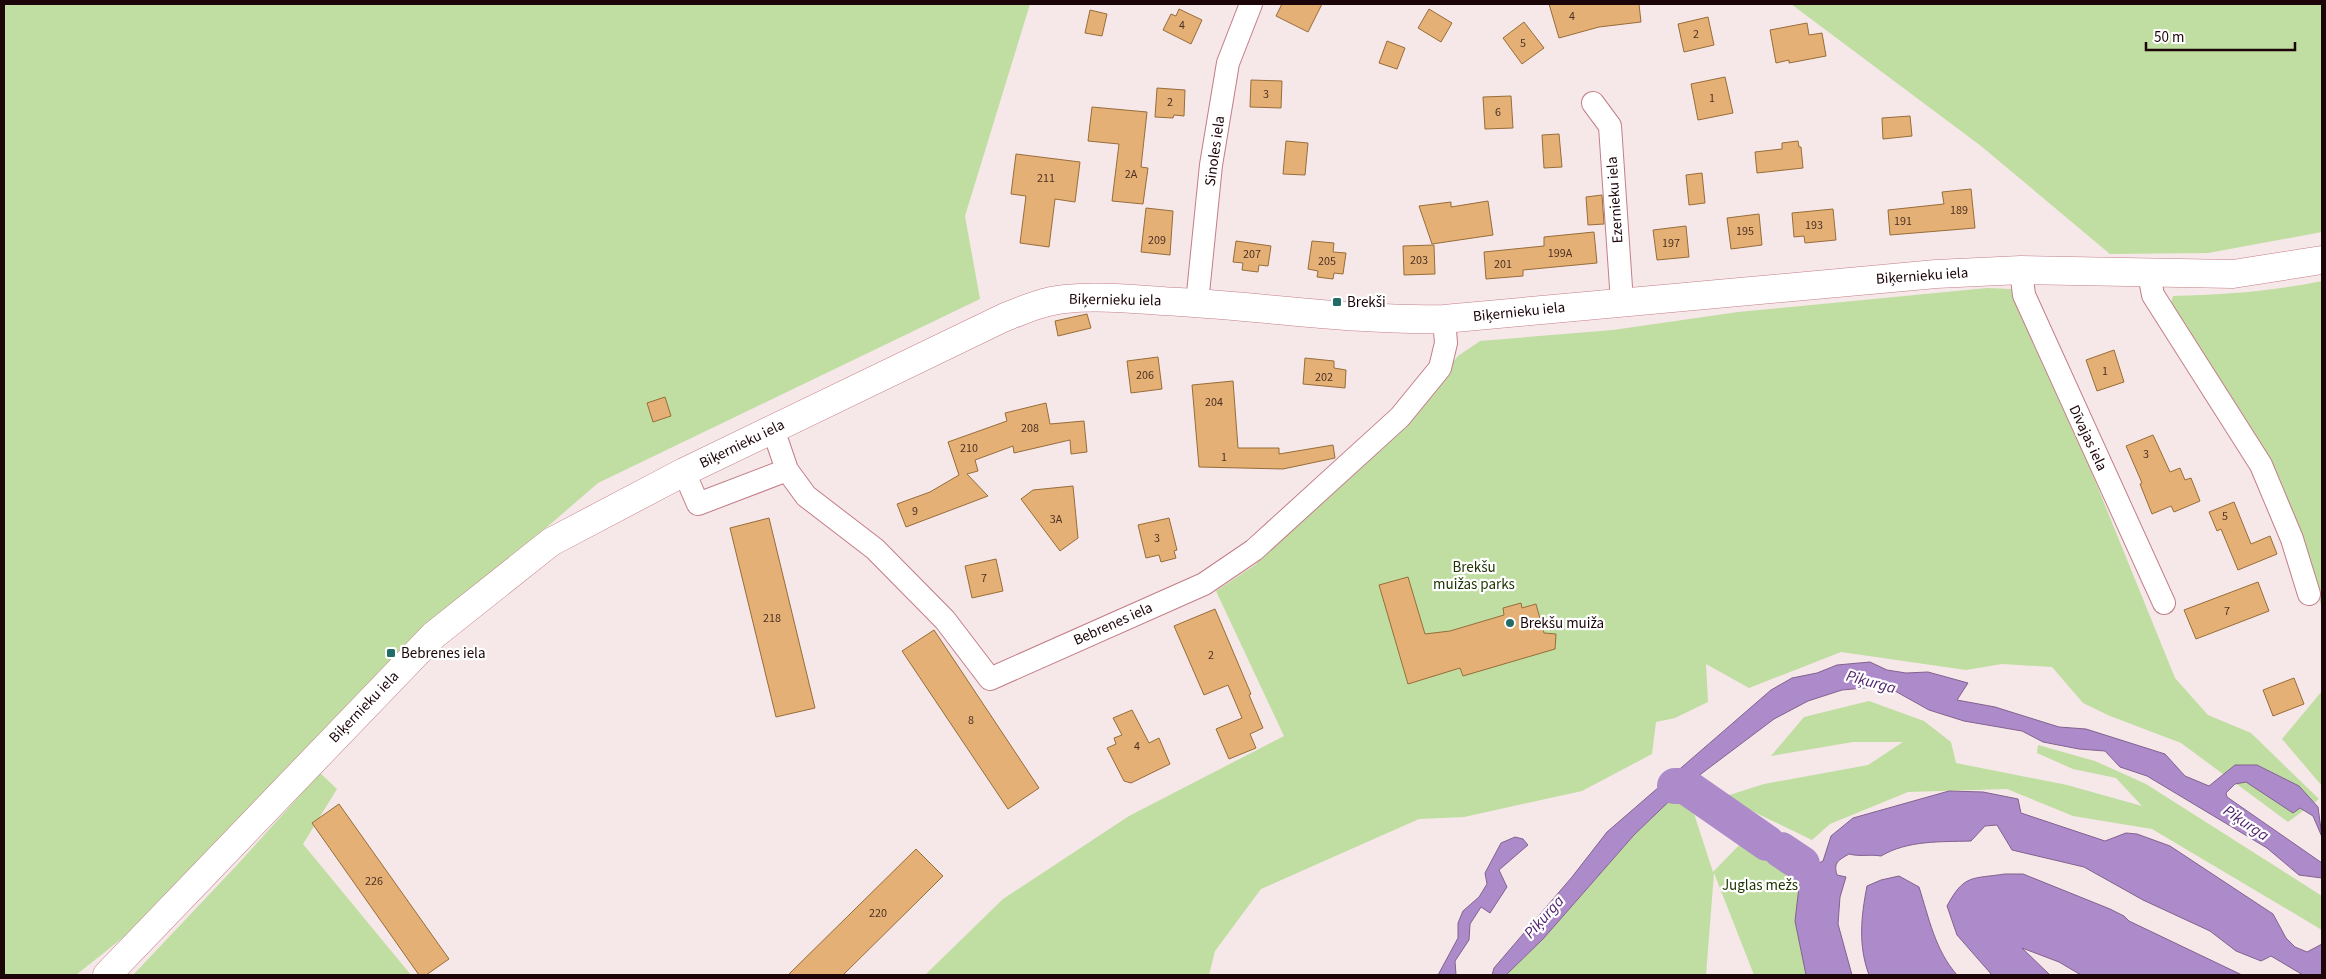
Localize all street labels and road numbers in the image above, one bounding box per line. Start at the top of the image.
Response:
street label: Sinoles iela [1200,114,1230,188]
street label: Ezernieku iela [1601,156,1629,244]
street label: Biķernieku iela [1875,262,1969,290]
street label: Biķernieku iela [1069,289,1161,311]
street label: Biķernieku iela [1472,297,1566,327]
street label: Dīvajas iela [2064,402,2112,474]
street label: Biķernieku iela [696,414,788,474]
street label: Bebrenes iela [1070,597,1156,651]
street label: Biķernieku iela [324,666,404,748]

